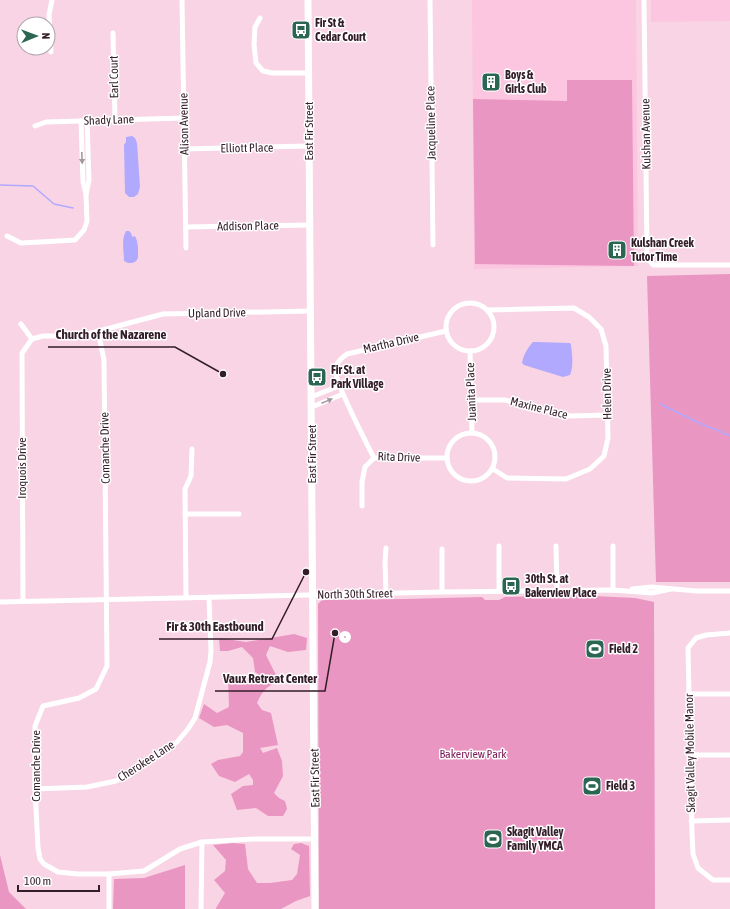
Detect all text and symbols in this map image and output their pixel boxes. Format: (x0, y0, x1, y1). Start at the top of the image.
north arrow (16, 16, 56, 56)
place label: Fir St & Cedar Court (315, 16, 366, 44)
bus stop icon: Fir St & Cedar Court (290, 19, 312, 41)
text: N (40, 32, 52, 39)
street label: Earl Court (107, 55, 121, 99)
place label: Boys & Girls Club (505, 68, 547, 96)
building icon: Boys & Girls Club (480, 71, 502, 93)
street label: Jacqueline Place (423, 86, 439, 160)
street label: Alison Avenue (176, 93, 192, 155)
street label: Kulshan Avenue (638, 98, 654, 170)
street label: East Fir Street (302, 101, 316, 161)
street label: Shady Lane (84, 112, 134, 128)
street label: Elliott Place (220, 141, 274, 155)
one-way arrow (79, 152, 85, 165)
street label: Addison Place (217, 218, 279, 234)
place label: Kulshan Creek Tutor Time (631, 236, 695, 264)
building icon: Kulshan Creek Tutor Time (606, 239, 628, 261)
street label: Upland Drive (188, 305, 246, 321)
callout: Church of the Nazarene (48, 322, 175, 347)
text: Church of the Nazarene (56, 327, 166, 342)
street label: Martha Drive (362, 330, 420, 356)
street label: Juanita Place (463, 362, 479, 422)
place label: Fir St. at Park Village (331, 363, 384, 391)
bus stop icon: Fir St. at Park Village (306, 366, 328, 388)
street label: Helen Drive (600, 368, 614, 420)
street label: Maxine Place (509, 394, 569, 422)
one-way arrow (322, 397, 334, 403)
street label: Comanche Drive (97, 412, 113, 484)
street label: East Fir Street (305, 424, 319, 484)
street label: Iroquois Drive (15, 437, 29, 499)
street label: Rita Drive (377, 449, 421, 465)
place label: 30th St. at Bakerview Place (525, 572, 597, 600)
bus stop icon: 30th St. at Bakerview Place (500, 575, 522, 597)
street label: North 30th Street (317, 586, 393, 602)
callout: Fir & 30th Eastbound (159, 614, 272, 639)
text: Fir & 30th Eastbound (166, 619, 264, 634)
sports icon: Field 2 (584, 638, 606, 660)
place label: Field 2 (609, 642, 638, 656)
callout: Vaux Retreat Center (215, 666, 325, 691)
text: Vaux Retreat Center (222, 671, 318, 686)
street label: Skagit Valley Mobile Manor (682, 693, 698, 813)
street label: Comanche Drive (29, 730, 43, 802)
street label: Cherokee Lane (115, 737, 177, 785)
park label: Bakerview Park (439, 747, 507, 761)
street label: East Fir Street (307, 748, 323, 808)
sports icon: Field 3 (581, 775, 603, 797)
place label: Field 3 (606, 779, 635, 793)
place label: Skagit Valley Family YMCA (507, 825, 564, 853)
sports icon: Skagit Valley Family YMCA (482, 828, 504, 850)
scale bar (18, 867, 99, 893)
text: 100 m (24, 874, 51, 888)

